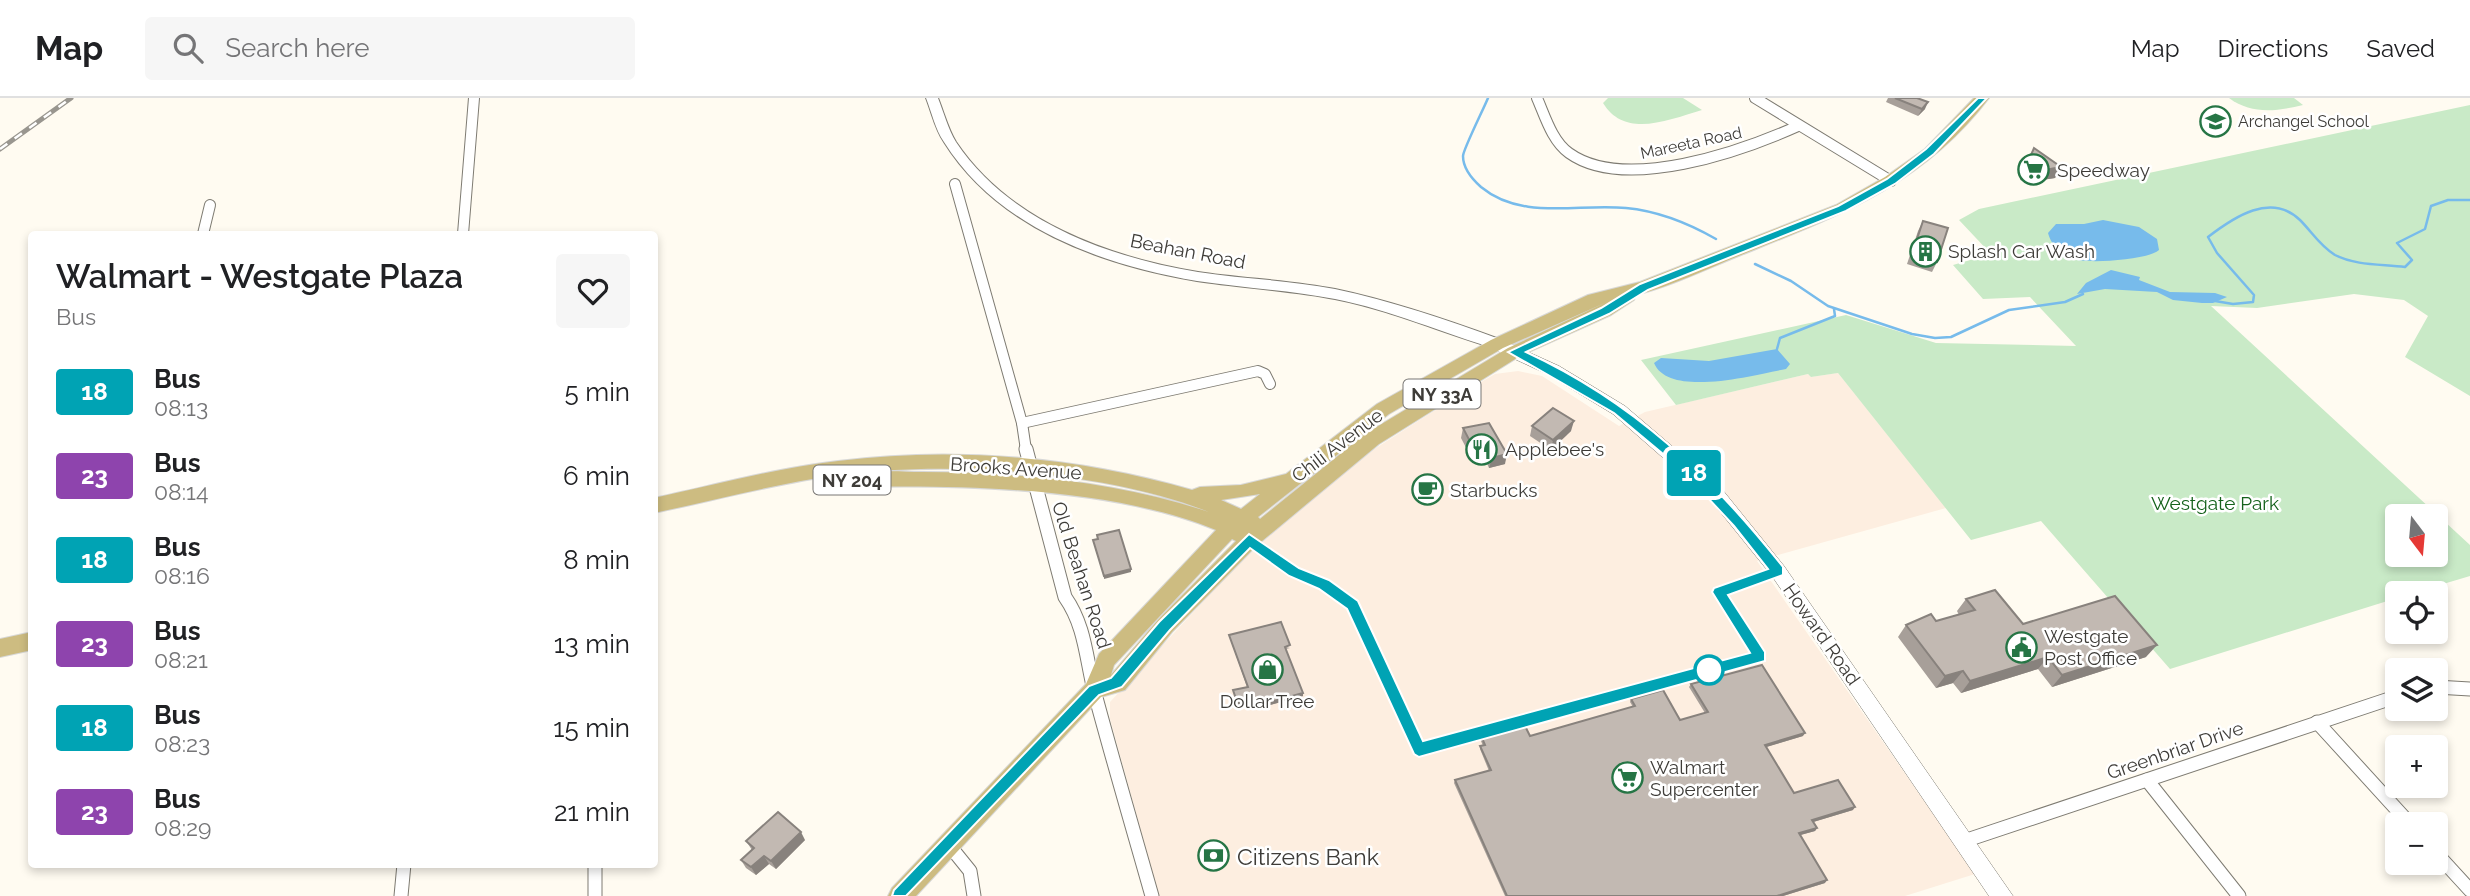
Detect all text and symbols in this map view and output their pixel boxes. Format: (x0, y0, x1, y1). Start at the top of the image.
search box (145, 17, 635, 80)
text: Map (35, 29, 103, 68)
icon: search (169, 29, 207, 67)
text: Search here (225, 33, 370, 63)
text: Map (2131, 34, 2180, 63)
text: Directions (2218, 34, 2328, 63)
text: Saved (2366, 34, 2435, 63)
school or university icon: Archangel School (2198, 104, 2232, 138)
place label: Archangel School (2238, 112, 2369, 131)
street label: Mareeta Road (1639, 123, 1744, 163)
supermarket icon: Speedway (2017, 153, 2051, 187)
place label: Speedway (2057, 159, 2150, 181)
street label: Beahan Road (1128, 229, 1248, 273)
building icon: Splash Car Wash (1908, 234, 1942, 268)
place label: Splash Car Wash (1948, 240, 2095, 262)
button: heart (556, 254, 630, 328)
text: Walmart - Westgate Plaza (56, 257, 463, 296)
text: Bus (56, 303, 96, 330)
text: Bus (154, 364, 201, 394)
text: 18 (81, 377, 108, 406)
text: 5 min (564, 377, 630, 407)
road number: NY 33A (1404, 380, 1480, 408)
text: 08:13 (154, 394, 208, 421)
street label: Chili Avenue (1287, 404, 1387, 486)
restaurant icon: Applebee's (1465, 432, 1499, 466)
place label: Applebee's (1505, 438, 1604, 460)
text: Bus (154, 448, 201, 478)
line badge: 18 (1662, 450, 1726, 496)
street label: Brooks Avenue (949, 452, 1083, 484)
text: 18 (1681, 458, 1707, 487)
text: 23 (81, 461, 108, 490)
text: 6 min (563, 461, 630, 491)
road number: NY 204 (814, 466, 890, 494)
cafe icon: Starbucks (1410, 473, 1444, 507)
text: 08:14 (154, 478, 208, 505)
place label: Starbucks (1450, 479, 1537, 501)
park label: Westgate Park (2151, 492, 2279, 514)
street label: Old Beahan Road (1048, 499, 1116, 651)
north arrow (2385, 504, 2448, 567)
map controls (2385, 504, 2448, 875)
text: Bus (154, 532, 201, 562)
text: 18 (81, 545, 108, 574)
text: 8 min (563, 545, 630, 575)
text: 08:16 (154, 562, 210, 589)
street label: Howard Road (1779, 579, 1865, 689)
button: locate (2385, 581, 2448, 644)
text: Bus (154, 616, 201, 646)
place label: Westgate Post Office (2044, 625, 2137, 669)
text: 23 (81, 629, 108, 658)
text: 13 min (554, 629, 630, 659)
public building icon: Westgate Post Office (2004, 630, 2038, 664)
text: 08:21 (154, 646, 208, 673)
shop icon: Dollar Tree (1250, 653, 1284, 687)
unlabelled marker (1694, 655, 1724, 685)
button: layers (2385, 658, 2448, 721)
place label: Dollar Tree (1220, 690, 1314, 712)
text: Bus (154, 700, 201, 730)
text: 18 (81, 713, 108, 742)
text: 15 min (553, 713, 630, 743)
street label: Greenbriar Drive (2104, 716, 2246, 784)
text: 08:23 (154, 730, 210, 757)
button: + (2385, 735, 2448, 798)
place label: Walmart Supercenter (1650, 756, 1759, 800)
supermarket icon: Walmart Supercenter (1610, 761, 1644, 795)
text: Bus (154, 784, 201, 814)
text: 23 (81, 797, 108, 826)
text: 21 min (554, 797, 630, 827)
button: − (2385, 812, 2448, 875)
text: 08:29 (154, 814, 212, 841)
bank icon: Citizens Bank (1197, 839, 1231, 873)
place label: Citizens Bank (1237, 843, 1379, 870)

